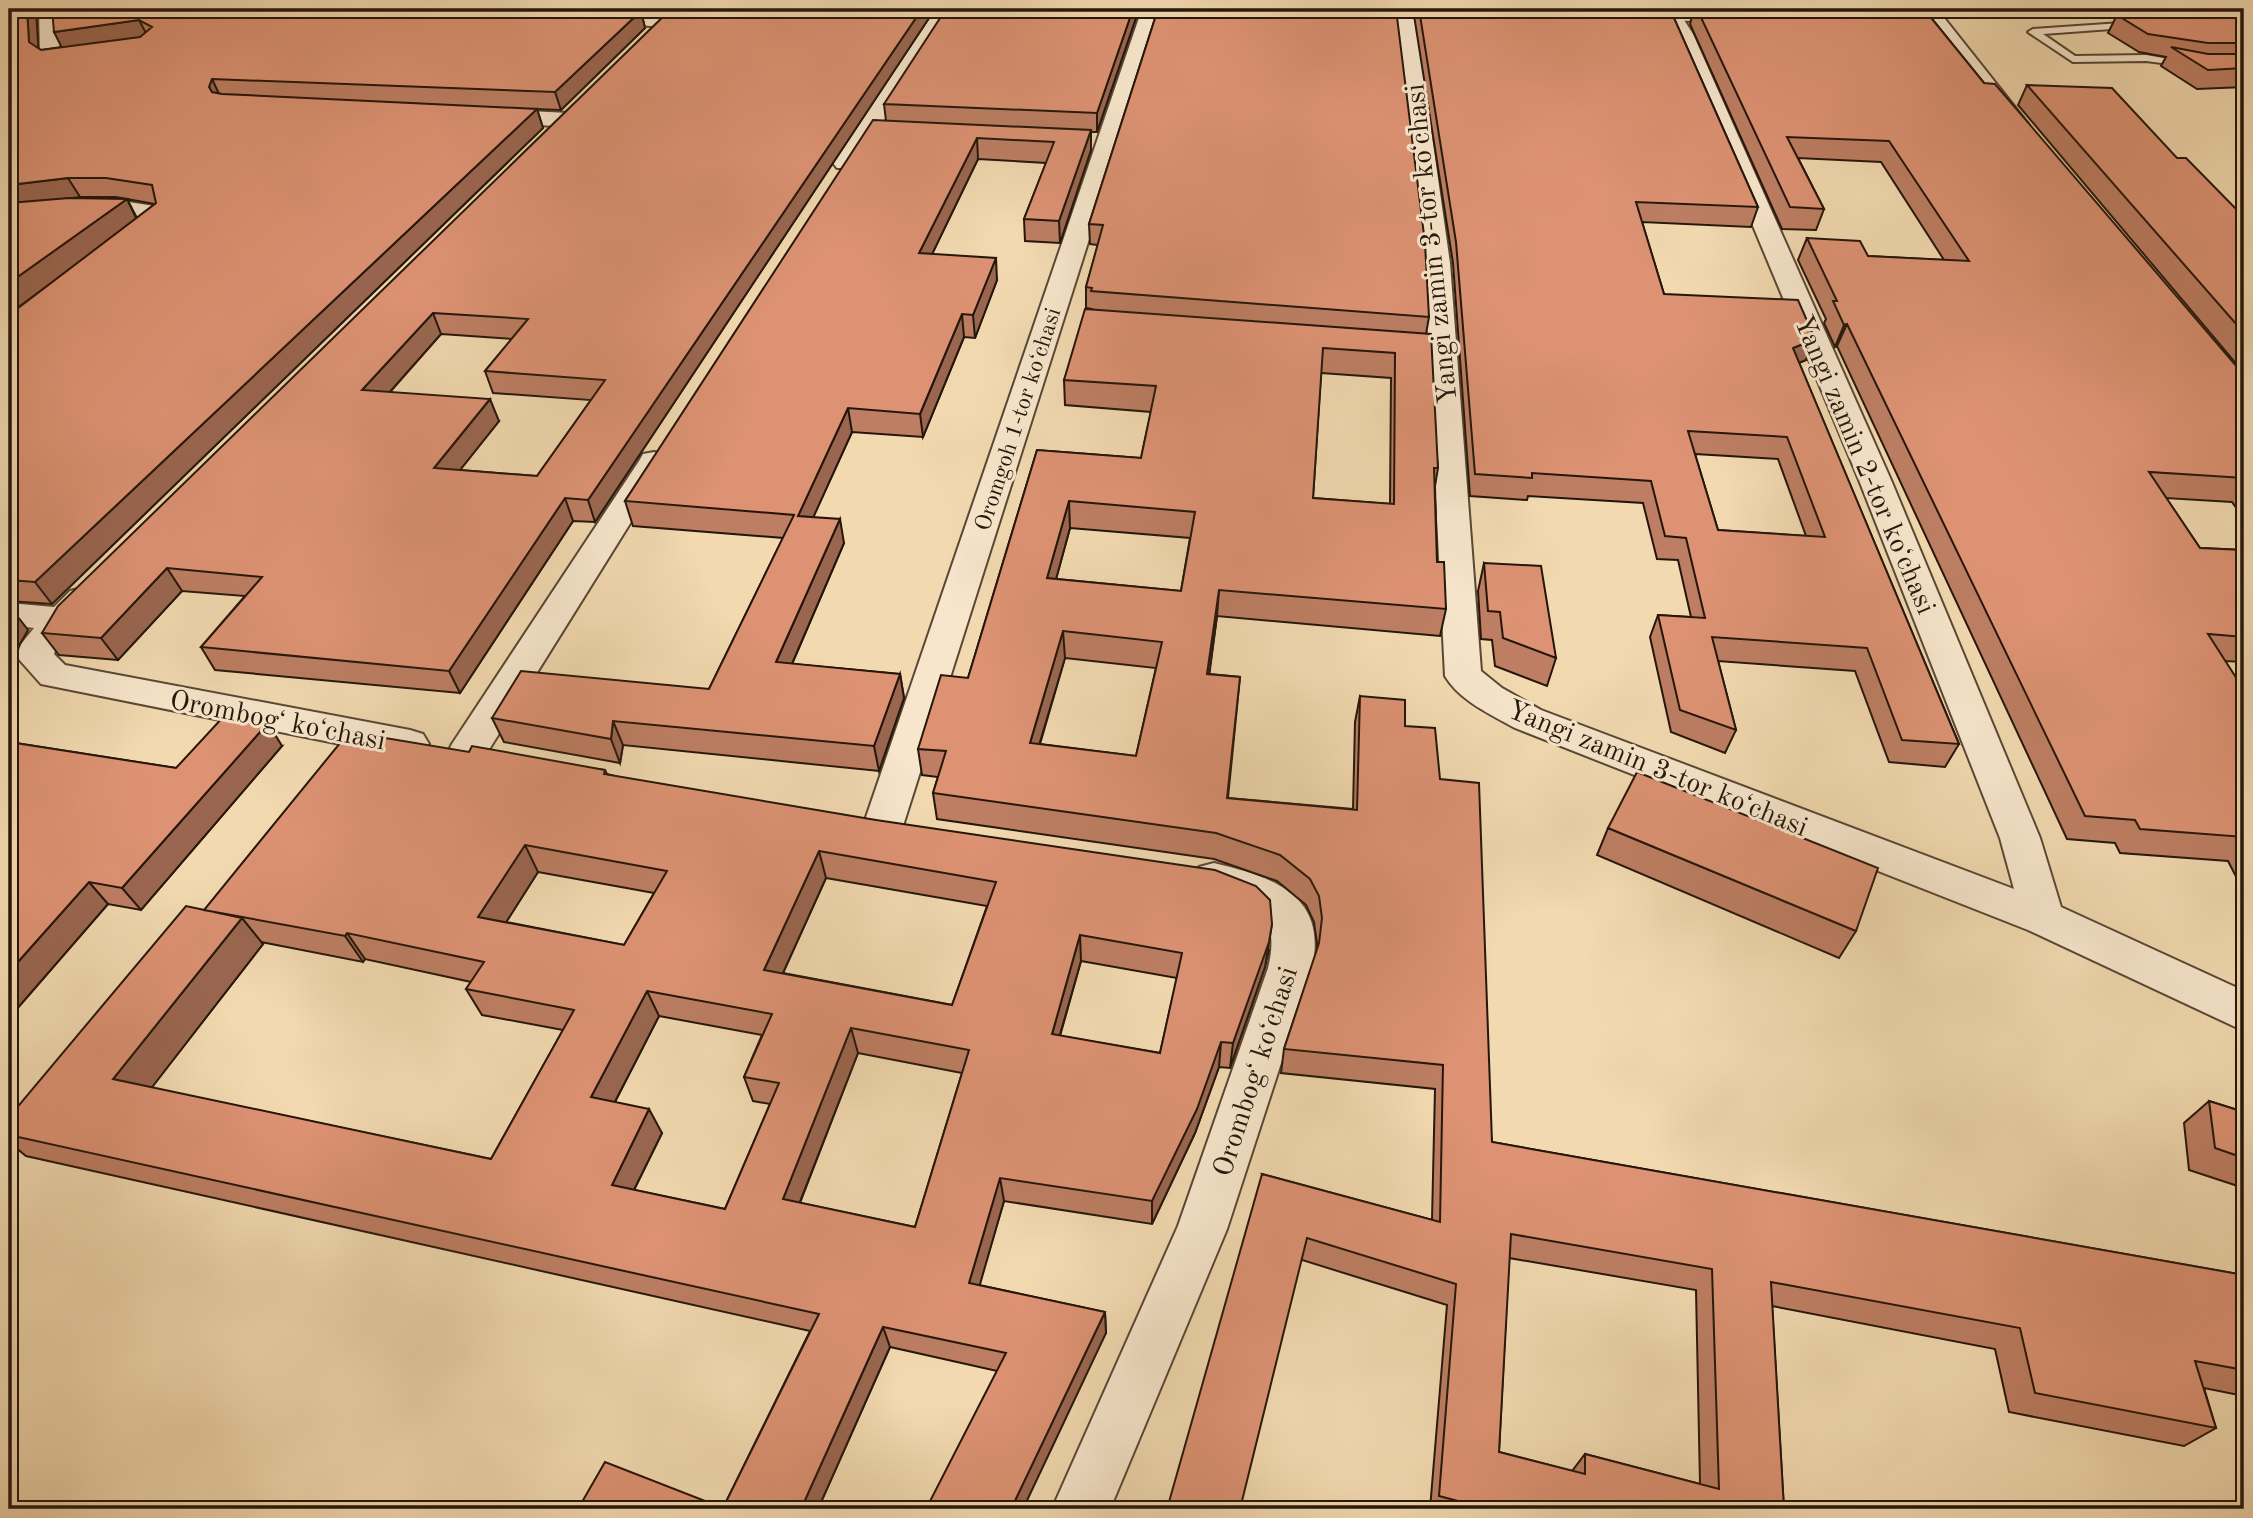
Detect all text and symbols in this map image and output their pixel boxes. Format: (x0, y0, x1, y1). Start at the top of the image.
street label: Yangi zamin 3-tor koʻchasi (1402, 82, 1464, 405)
street label: Oromgoh 1-tor koʻchasi (971, 305, 1065, 534)
street label: Yangi zamin 2-tor koʻchasi (1788, 312, 1939, 619)
street label: Orombogʻ koʻchasi (167, 687, 388, 757)
street label: Yangi zamin 3-tor koʻchasi (1503, 697, 1811, 843)
street label: Orombogʻ koʻchasi (1210, 963, 1304, 1180)

